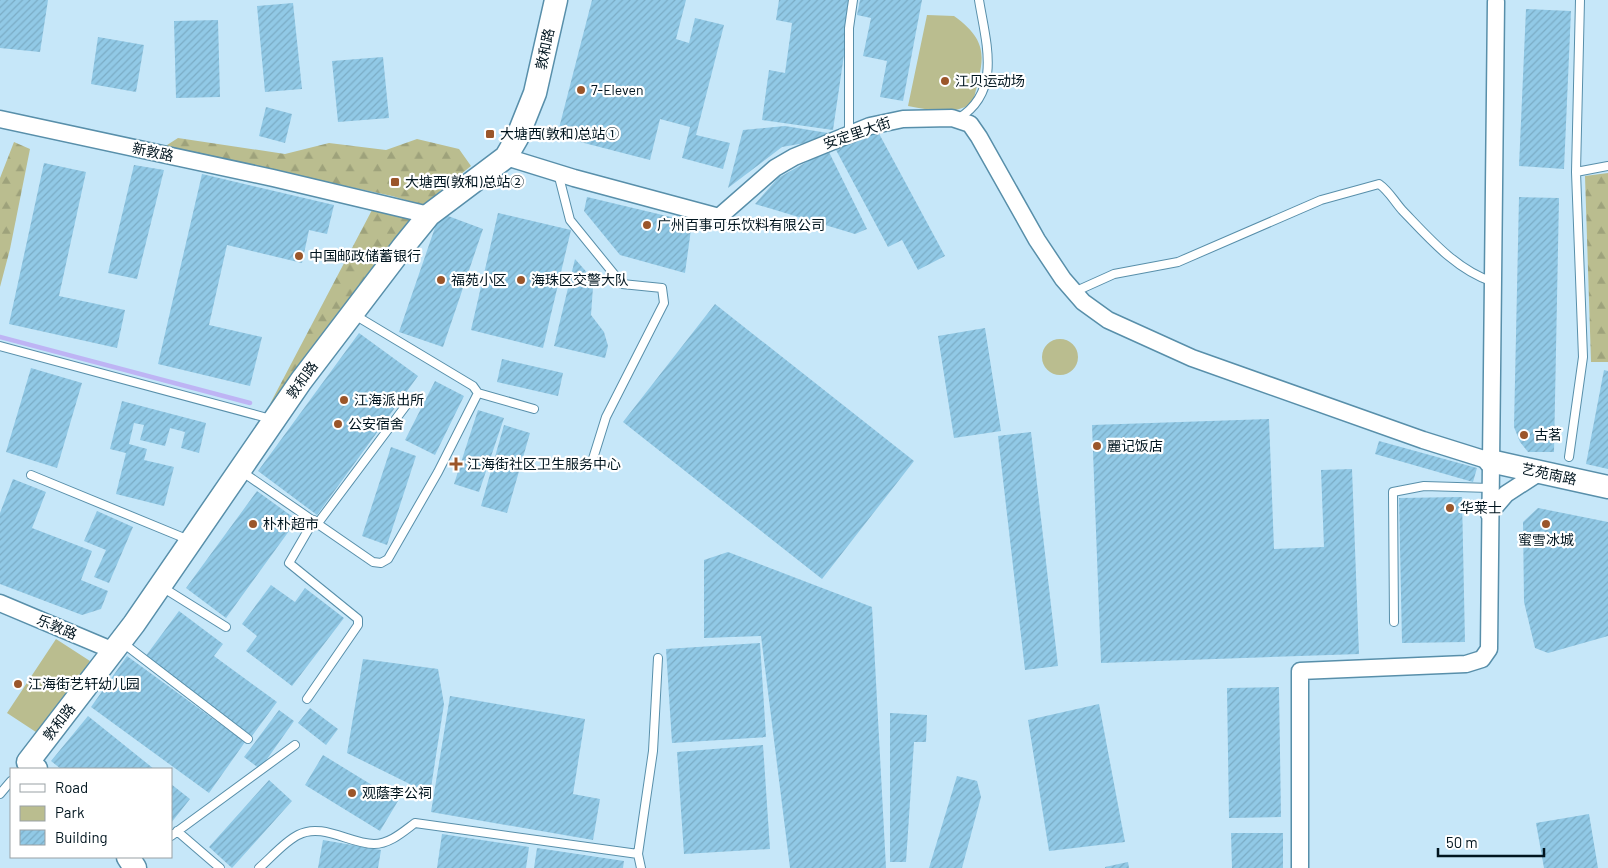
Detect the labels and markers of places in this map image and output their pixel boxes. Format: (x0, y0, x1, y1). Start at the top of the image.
place label: 江贝运动场 (955, 72, 1025, 89)
marker: 江贝运动场 (939, 75, 951, 87)
place label: 7-Eleven (591, 81, 644, 98)
marker: 7-Eleven (575, 84, 587, 96)
place label: 大塘西(敦和)总站① (500, 125, 619, 142)
marker: 大塘西(敦和)总站① (484, 128, 496, 140)
place label: 大塘西(敦和)总站② (405, 173, 524, 190)
marker: 大塘西(敦和)总站② (389, 176, 401, 188)
place label: 广州百事可乐饮料有限公司 (657, 216, 825, 233)
marker: 广州百事可乐饮料有限公司 (641, 219, 653, 231)
place label: 中国邮政储蓄银行 (309, 247, 421, 264)
marker: 中国邮政储蓄银行 (293, 250, 305, 262)
place label: 福苑小区 (451, 271, 507, 288)
place label: 海珠区交警大队 (531, 271, 629, 288)
marker: 福苑小区 (435, 274, 447, 286)
marker: 海珠区交警大队 (515, 274, 527, 286)
place label: 江海派出所 (354, 391, 424, 408)
marker: 江海派出所 (338, 394, 350, 406)
place label: 公安宿舍 (348, 415, 404, 432)
marker: 公安宿舍 (332, 418, 344, 430)
place label: 古茗 (1534, 426, 1562, 443)
marker: 古茗 (1518, 429, 1530, 441)
place label: 麗记饭店 (1107, 437, 1163, 454)
marker: 麗记饭店 (1091, 440, 1103, 452)
place label: 江海街社区卫生服务中心 (467, 455, 621, 472)
marker: 江海街社区卫生服务中心 (449, 457, 463, 471)
place label: 华莱士 (1460, 499, 1502, 516)
marker: 华莱士 (1444, 502, 1456, 514)
place label: 朴朴超市 (263, 515, 319, 532)
marker: 朴朴超市 (247, 518, 259, 530)
marker: 蜜雪冰城 (1540, 518, 1552, 530)
place label: 蜜雪冰城 (1518, 531, 1574, 548)
place label: 江海街艺轩幼儿园 (28, 675, 140, 692)
marker: 江海街艺轩幼儿园 (12, 678, 24, 690)
place label: 观蔭李公祠 (362, 784, 432, 801)
marker: 观蔭李公祠 (346, 787, 358, 799)

